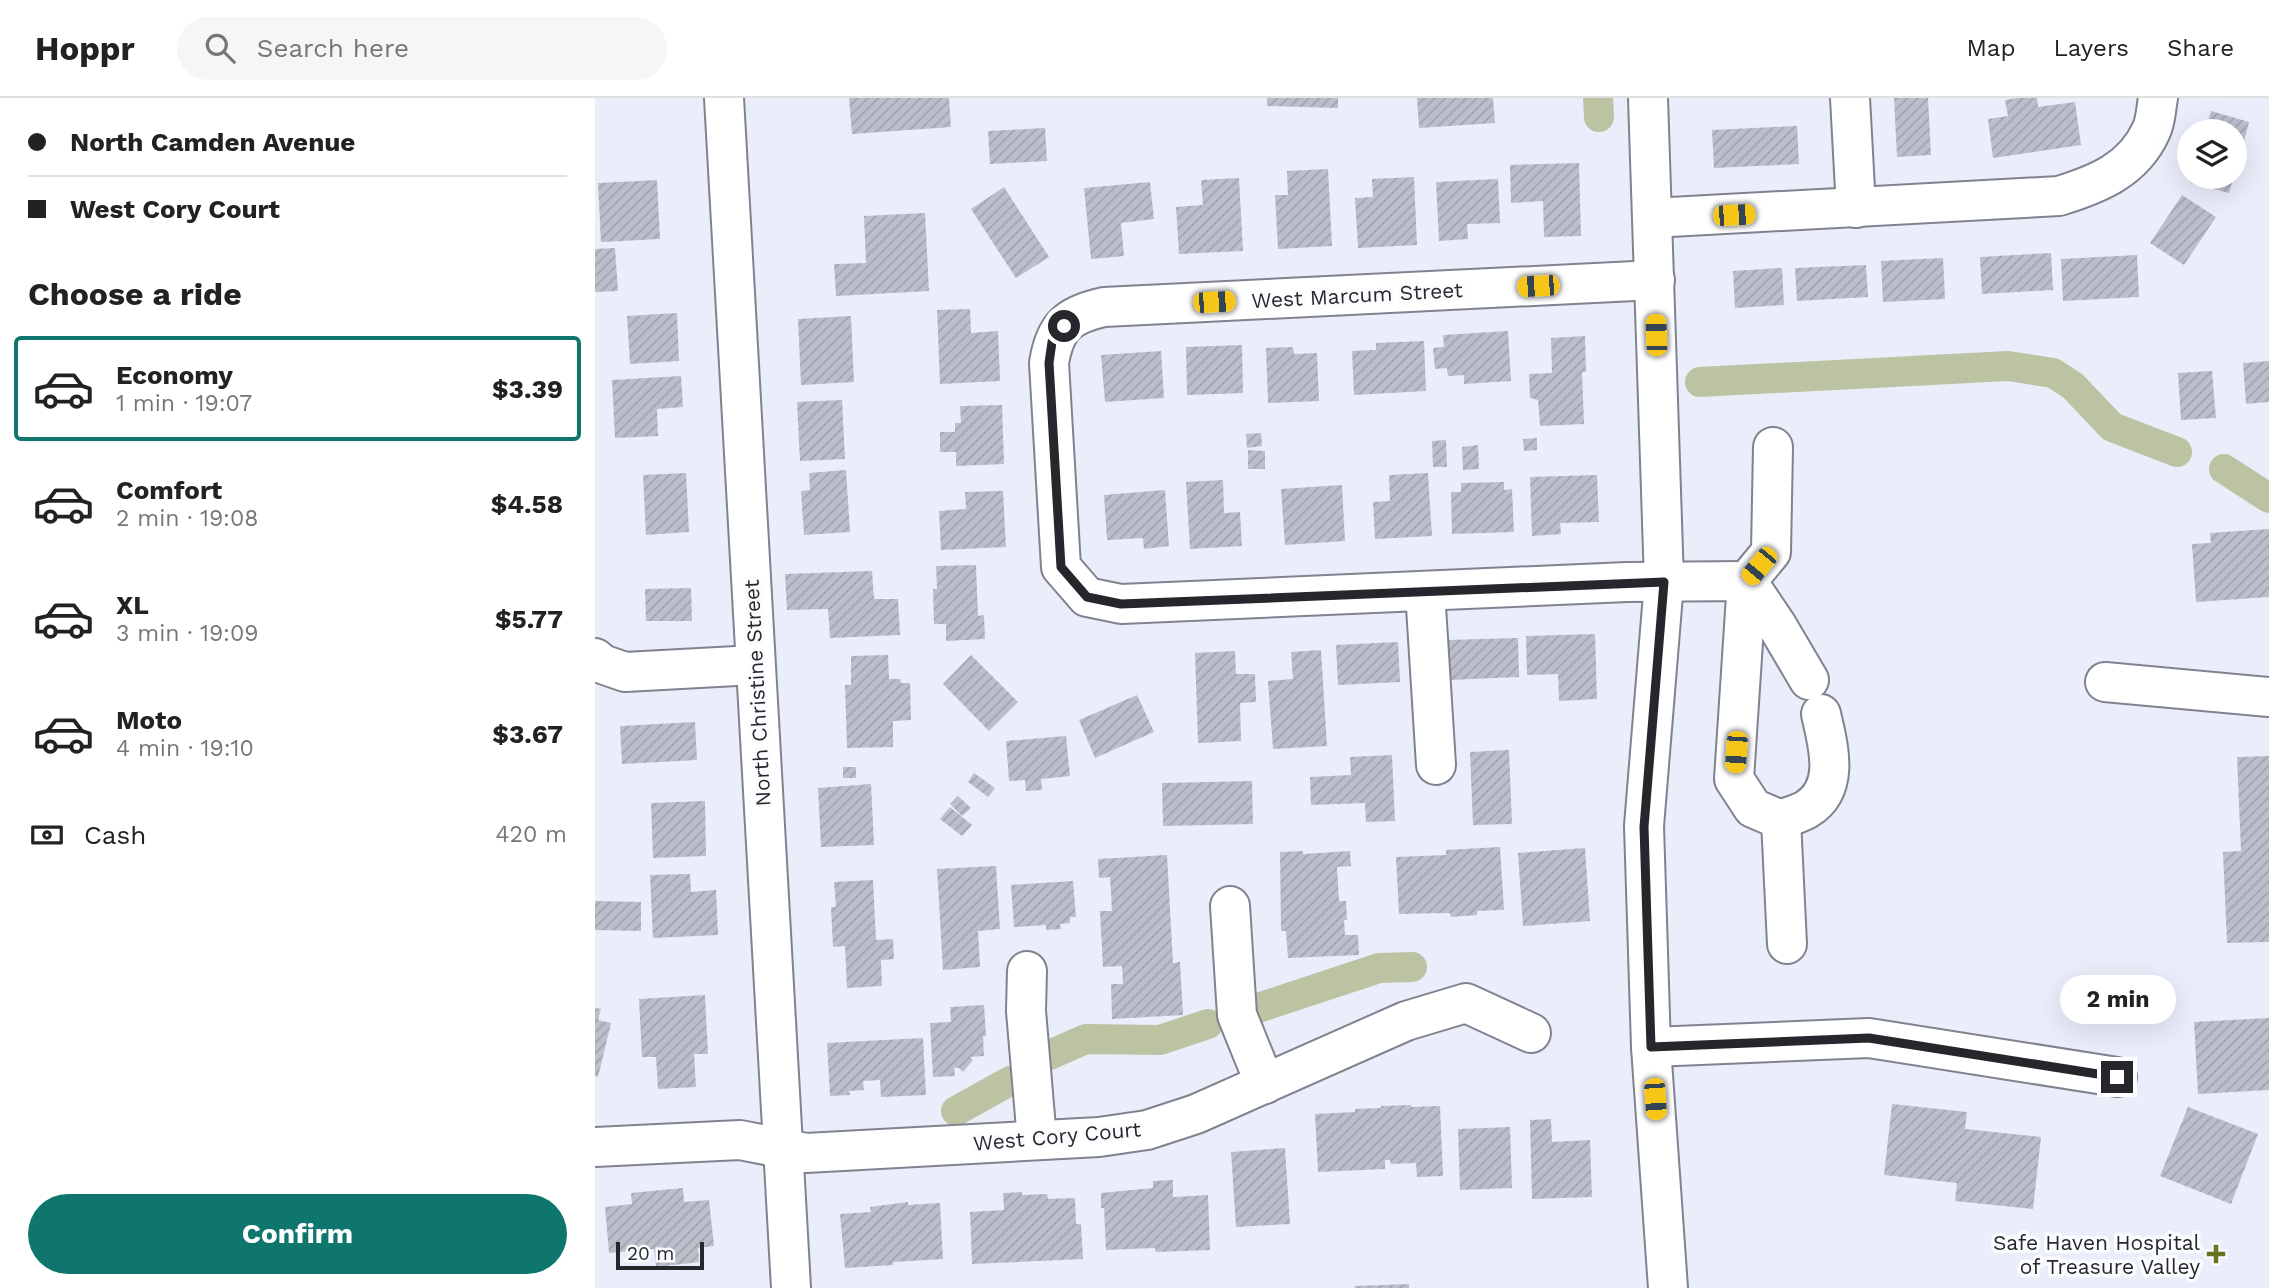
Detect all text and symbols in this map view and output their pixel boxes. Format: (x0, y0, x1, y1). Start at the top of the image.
search box (177, 17, 667, 80)
text: Hoppr (35, 29, 135, 68)
icon: search (201, 29, 239, 67)
text: Search here (257, 33, 409, 63)
text: Map (1967, 34, 2015, 62)
text: Layers (2053, 34, 2129, 62)
text: Share (2167, 34, 2234, 62)
map controls (2177, 119, 2247, 189)
button: layers (2177, 119, 2247, 189)
text: North Camden Avenue (70, 127, 355, 157)
text: West Cory Court (70, 194, 280, 224)
car (1713, 203, 1756, 227)
car (1517, 274, 1560, 298)
text: Choose a ride (28, 275, 242, 313)
street label: West Marcum Street (1251, 277, 1464, 313)
car (1193, 290, 1236, 314)
route start (1048, 310, 1080, 342)
car (1645, 314, 1668, 356)
icon: car (32, 357, 95, 420)
text: Economy (116, 360, 233, 390)
text: $3.39 (492, 374, 563, 404)
text: 1 min · 19:07 (116, 390, 252, 417)
icon: car (32, 472, 95, 535)
text: Comfort (116, 475, 222, 505)
text: $4.58 (491, 489, 563, 519)
text: 2 min · 19:08 (116, 505, 258, 532)
car (1738, 543, 1781, 589)
street label: North Christine Street (739, 579, 775, 807)
icon: car (32, 587, 95, 650)
text: XL (116, 590, 149, 620)
text: $5.77 (495, 604, 563, 634)
text: 3 min · 19:09 (116, 620, 258, 647)
icon: car (32, 702, 95, 765)
text: Moto (116, 705, 182, 735)
text: $3.67 (492, 719, 563, 749)
car (1725, 730, 1748, 774)
text: 4 min · 19:10 (116, 735, 254, 762)
icon: cash (28, 816, 66, 854)
text: Cash (84, 820, 146, 850)
text: 420 m (495, 821, 567, 848)
callout: 2 min (2059, 976, 2175, 1024)
text: 2 min (2087, 986, 2149, 1013)
route end (2101, 1061, 2133, 1093)
car (1644, 1077, 1667, 1121)
street label: West Cory Court (972, 1116, 1142, 1156)
button: Confirm (28, 1194, 567, 1274)
place label: Safe Haven Hospital of Treasure Valley (1993, 1230, 2201, 1279)
scale bar (616, 1239, 703, 1271)
text: 20 m (627, 1242, 674, 1265)
marker: Safe Haven Hospital of Treasure Valley (2206, 1244, 2226, 1264)

